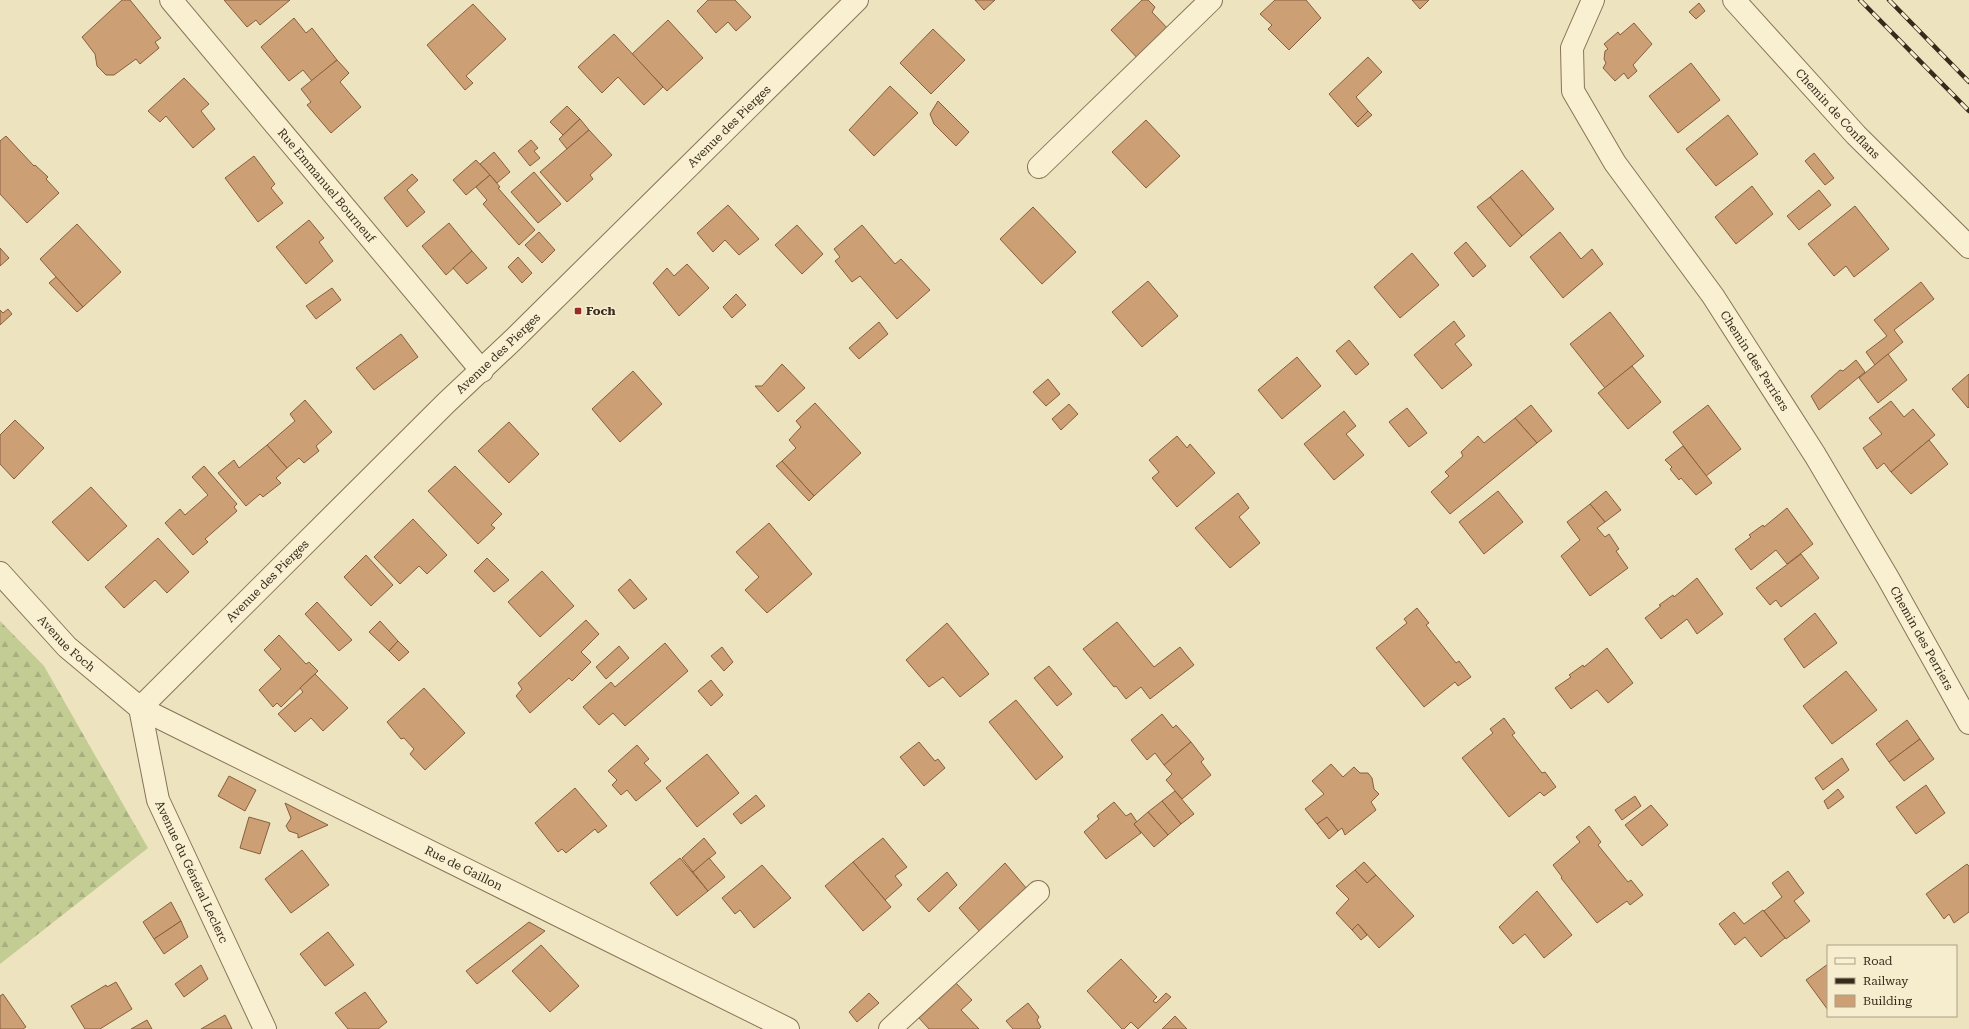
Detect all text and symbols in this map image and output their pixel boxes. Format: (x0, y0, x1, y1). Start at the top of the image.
street label: Chemin de Conflans (1793, 66, 1883, 162)
street label: Avenue des Pierges (685, 82, 774, 170)
street label: Rue Emmanuel Bourneuf (275, 126, 378, 245)
place label: Foch (586, 304, 615, 318)
marker: Foch (573, 306, 583, 316)
street label: Chemin des Perriers (1717, 308, 1792, 414)
street label: Avenue des Pierges (453, 310, 543, 397)
street label: Avenue des Pierges (223, 537, 312, 625)
street label: Chemin des Perriers (1887, 584, 1956, 693)
street label: Avenue Foch (35, 613, 98, 675)
street label: Avenue du Général Leclerc (152, 798, 231, 946)
street label: Rue de Gaillon (422, 843, 505, 894)
legend (1827, 945, 1957, 1017)
text: Road (1863, 954, 1893, 968)
text: Railway (1863, 974, 1909, 988)
text: Building (1863, 994, 1912, 1008)

